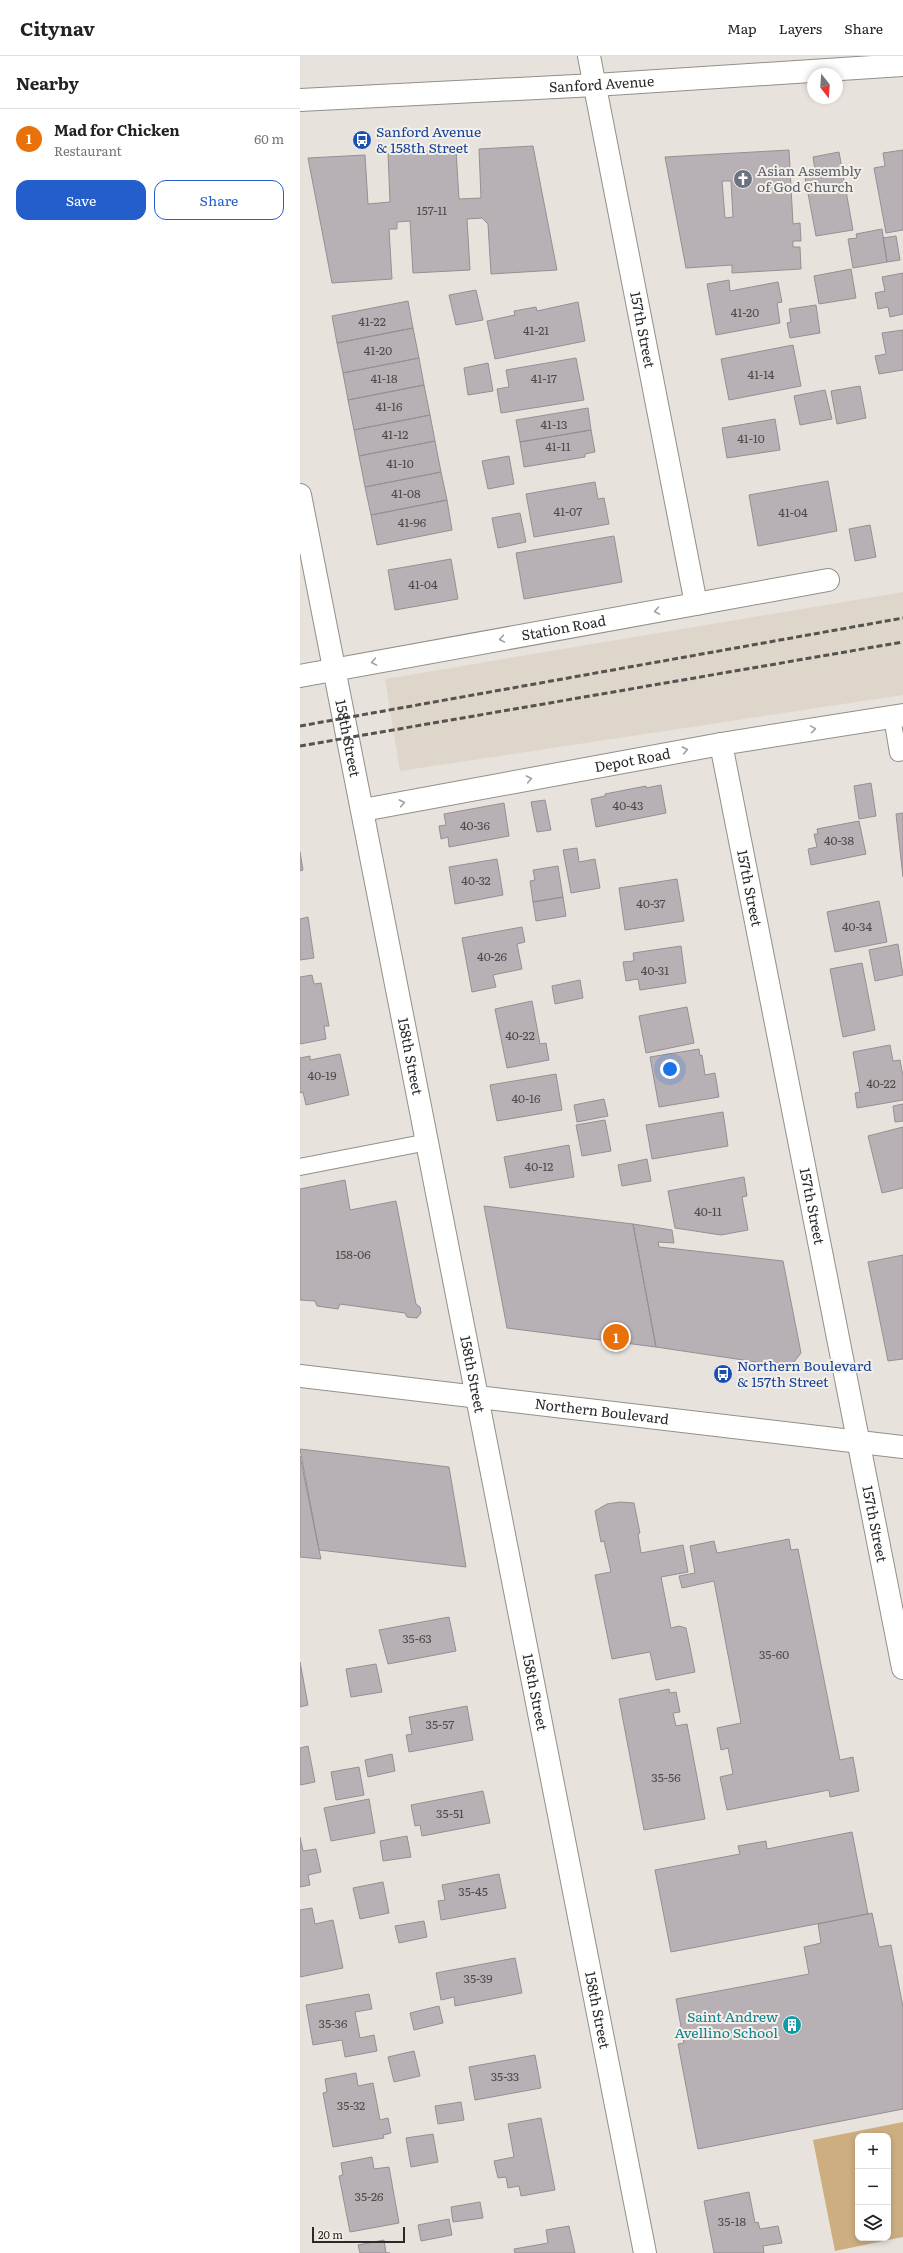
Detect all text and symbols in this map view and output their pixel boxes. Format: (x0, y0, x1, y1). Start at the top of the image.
text: Citynav (20, 14, 95, 42)
text: Map (727, 18, 757, 38)
text: Layers (779, 18, 822, 38)
text: Share (844, 18, 883, 38)
north arrow (807, 68, 843, 104)
text: Nearby (16, 70, 79, 95)
street label: Sanford Avenue (548, 70, 655, 96)
text: Mad for Chicken (54, 118, 180, 141)
place label: Sanford Avenue & 158th Street (376, 121, 481, 157)
text: 1 (26, 129, 32, 148)
text: 60 m (254, 129, 284, 148)
bus stop icon: Sanford Avenue & 158th Street (351, 129, 373, 151)
text: Restaurant (54, 141, 122, 160)
place label: Asian Assembly of God Church (757, 160, 863, 196)
church icon: Asian Assembly of God Church (732, 168, 754, 190)
button: Save (16, 180, 146, 220)
button: Share (154, 180, 284, 220)
house number: 157-11 (417, 201, 447, 219)
street label: 157th Street (626, 290, 661, 370)
house number: 41-20 (731, 303, 759, 321)
house number: 41-22 (358, 312, 386, 330)
house number: 41-21 (523, 321, 549, 339)
house number: 41-20 (364, 341, 392, 359)
house number: 41-14 (748, 365, 775, 383)
house number: 41-18 (370, 369, 398, 387)
house number: 41-17 (531, 369, 557, 387)
house number: 41-16 (375, 397, 403, 415)
house number: 41-13 (540, 415, 568, 433)
house number: 41-12 (382, 425, 408, 443)
house number: 41-10 (737, 429, 765, 447)
house number: 41-11 (545, 437, 571, 455)
house number: 41-10 (386, 454, 414, 472)
house number: 41-08 (391, 484, 421, 502)
house number: 41-07 (554, 502, 582, 520)
house number: 41-04 (778, 503, 808, 521)
house number: 41-96 (398, 513, 427, 531)
house number: 41-04 (408, 575, 438, 593)
one-way arrow (654, 607, 660, 615)
street label: Station Road (520, 610, 608, 645)
one-way arrow (499, 635, 505, 643)
one-way arrow (371, 658, 377, 666)
street label: 158th Street (331, 698, 366, 779)
one-way arrow (810, 725, 816, 734)
street label: Depot Road (593, 742, 672, 776)
one-way arrow (682, 747, 688, 755)
one-way arrow (526, 776, 533, 784)
house number: 40-43 (613, 796, 643, 814)
one-way arrow (399, 800, 405, 808)
house number: 40-36 (460, 816, 491, 834)
house number: 40-38 (824, 831, 854, 849)
street label: 157th Street (733, 848, 768, 928)
house number: 40-32 (461, 871, 491, 889)
house number: 40-37 (636, 894, 666, 912)
house number: 40-34 (842, 917, 872, 935)
house number: 40-26 (477, 947, 507, 965)
house number: 40-31 (641, 961, 669, 979)
street label: 158th Street (394, 1016, 429, 1097)
house number: 40-22 (505, 1026, 535, 1044)
your location (660, 1059, 680, 1079)
house number: 40-19 (308, 1066, 336, 1084)
house number: 40-22 (866, 1074, 896, 1092)
house number: 40-16 (511, 1089, 541, 1107)
house number: 40-12 (525, 1157, 553, 1175)
street label: 157th Street (796, 1166, 830, 1246)
house number: 40-11 (694, 1202, 722, 1220)
house number: 158-06 (335, 1245, 371, 1263)
pin: 1 (603, 1322, 629, 1352)
street label: 158th Street (456, 1334, 491, 1415)
place label: Northern Boulevard & 157th Street (737, 1355, 872, 1391)
bus stop icon: Northern Boulevard & 157th Street (712, 1363, 734, 1385)
street label: Northern Boulevard (534, 1393, 671, 1428)
street label: 157th Street (858, 1484, 893, 1564)
house number: 35-63 (402, 1629, 432, 1647)
house number: 35-60 (759, 1645, 789, 1663)
street label: 158th Street (519, 1652, 553, 1733)
house number: 35-57 (426, 1715, 454, 1733)
house number: 35-56 (651, 1768, 681, 1786)
house number: 35-51 (436, 1804, 464, 1822)
house number: 35-45 (458, 1882, 488, 1900)
house number: 35-39 (464, 1969, 492, 1987)
street label: 158th Street (581, 1970, 616, 2051)
place label: Saint Andrew Avellino School (674, 2006, 778, 2042)
house number: 35-36 (318, 2014, 348, 2032)
building icon: Saint Andrew Avellino School (781, 2014, 803, 2036)
house number: 35-33 (491, 2067, 519, 2085)
house number: 35-32 (337, 2096, 365, 2114)
map controls (855, 2133, 891, 2241)
button: + (855, 2133, 891, 2169)
button: − (855, 2169, 891, 2205)
house number: 35-26 (355, 2187, 384, 2205)
button: layers (855, 2205, 891, 2241)
house number: 35-18 (718, 2212, 747, 2230)
scale bar (312, 2225, 405, 2244)
text: 20 m (318, 2226, 343, 2242)

